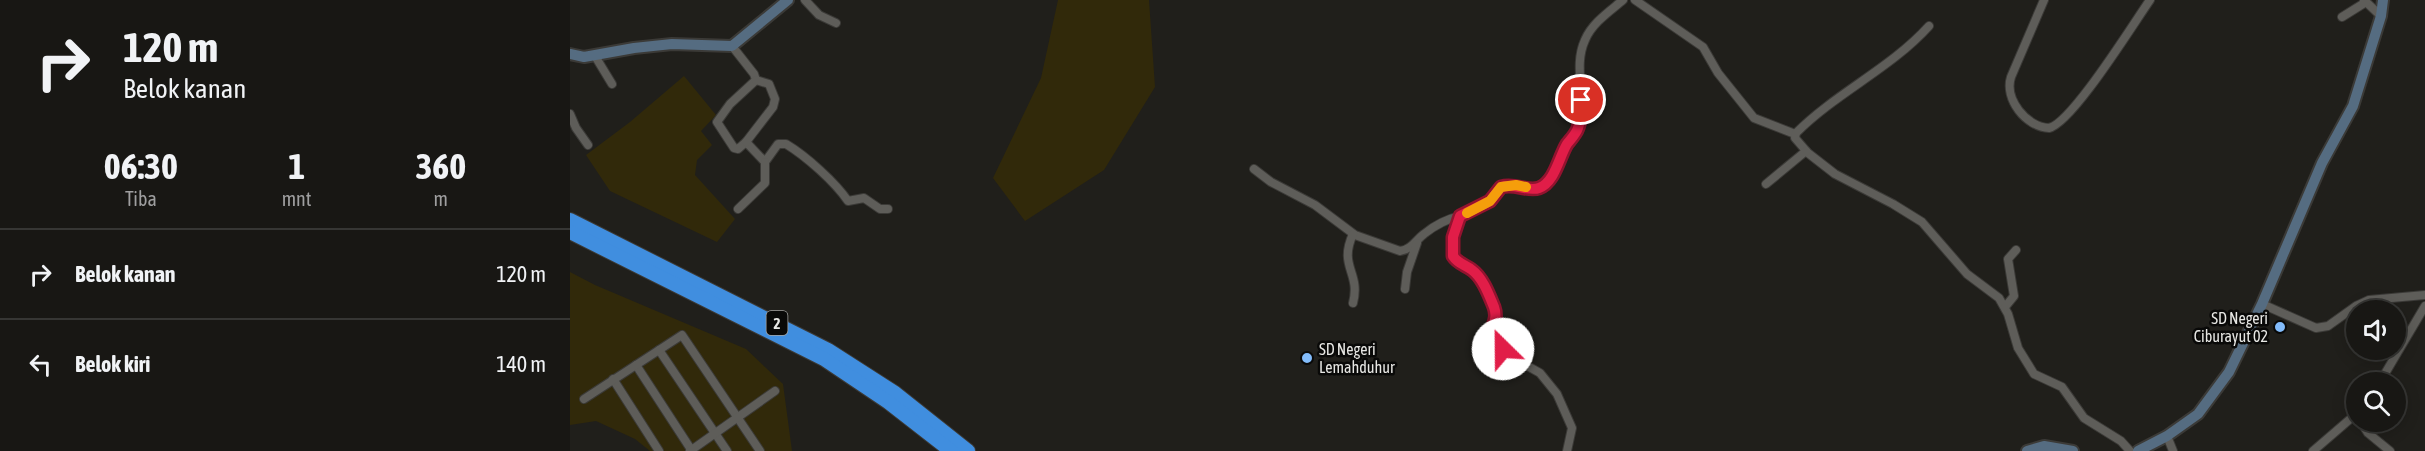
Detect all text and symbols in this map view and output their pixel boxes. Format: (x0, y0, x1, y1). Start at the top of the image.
text: 120 m (123, 23, 218, 71)
icon: right (24, 24, 102, 102)
text: Belok kanan (123, 73, 246, 104)
pin (1555, 74, 1606, 125)
icon: arrive (1564, 83, 1597, 116)
text: 06:30 (104, 145, 178, 187)
text: 1 (288, 145, 305, 187)
text: 360 (415, 145, 466, 187)
text: Tiba (125, 187, 157, 210)
text: mnt (282, 187, 312, 210)
text: m (434, 187, 448, 210)
icon: right (24, 258, 57, 291)
text: Belok kanan (75, 261, 176, 287)
text: 120 m (496, 261, 546, 287)
map controls (2346, 300, 2406, 432)
button: sound (2346, 300, 2406, 360)
place label: SD Negeri Ciburayut 02 (2194, 309, 2268, 346)
road number: 2 (766, 311, 788, 335)
position arrow (1471, 317, 1535, 381)
marker: SD Negeri Ciburayut 02 (2273, 320, 2287, 334)
place label: SD Negeri Lemahduhur (1319, 340, 1395, 376)
icon: left (24, 348, 57, 381)
text: Belok kiri (75, 351, 150, 377)
text: 140 m (496, 351, 546, 377)
marker: SD Negeri Lemahduhur (1300, 351, 1314, 365)
button: search (2346, 372, 2406, 432)

